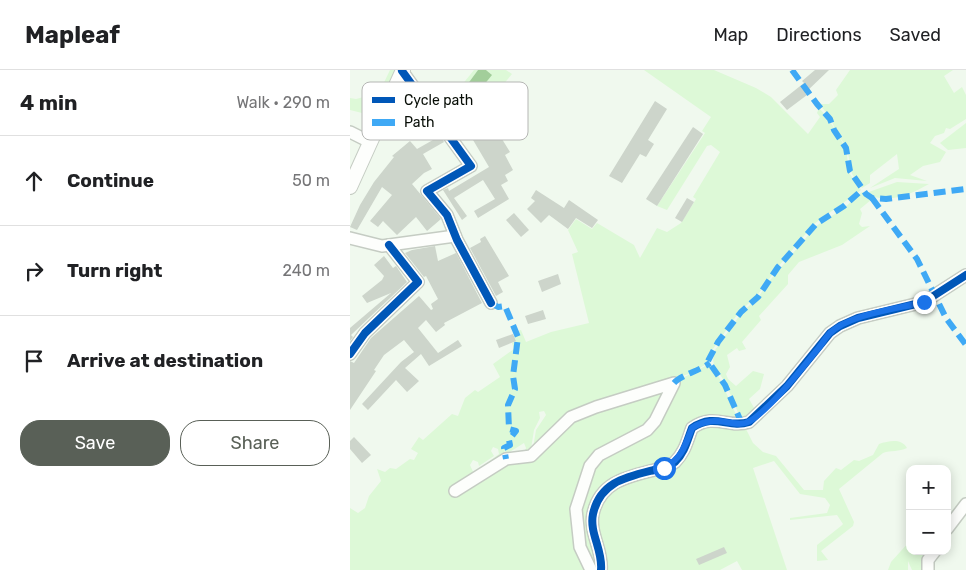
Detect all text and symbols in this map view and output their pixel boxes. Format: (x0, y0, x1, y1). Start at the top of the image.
text: Mapleaf (25, 21, 120, 49)
text: Map (713, 24, 748, 46)
text: Directions (776, 24, 862, 46)
text: Saved (890, 24, 941, 46)
legend (362, 82, 528, 140)
text: 4 min (20, 90, 78, 115)
text: Cycle path (404, 92, 473, 109)
text: Walk · 290 m (236, 93, 330, 112)
text: Path (404, 114, 435, 131)
icon: ahead (20, 167, 48, 195)
text: Continue (67, 169, 154, 192)
text: 50 m (292, 171, 330, 190)
icon: right (20, 257, 48, 285)
text: Turn right (67, 259, 162, 282)
text: 240 m (283, 261, 330, 280)
route end (913, 291, 936, 314)
icon: arrive (20, 347, 48, 375)
text: Arrive at destination (67, 349, 263, 372)
button: Save (20, 420, 170, 466)
button: Share (180, 420, 330, 466)
route start (653, 457, 676, 480)
map controls (906, 465, 951, 555)
button: + (906, 465, 951, 510)
button: − (906, 510, 951, 555)

